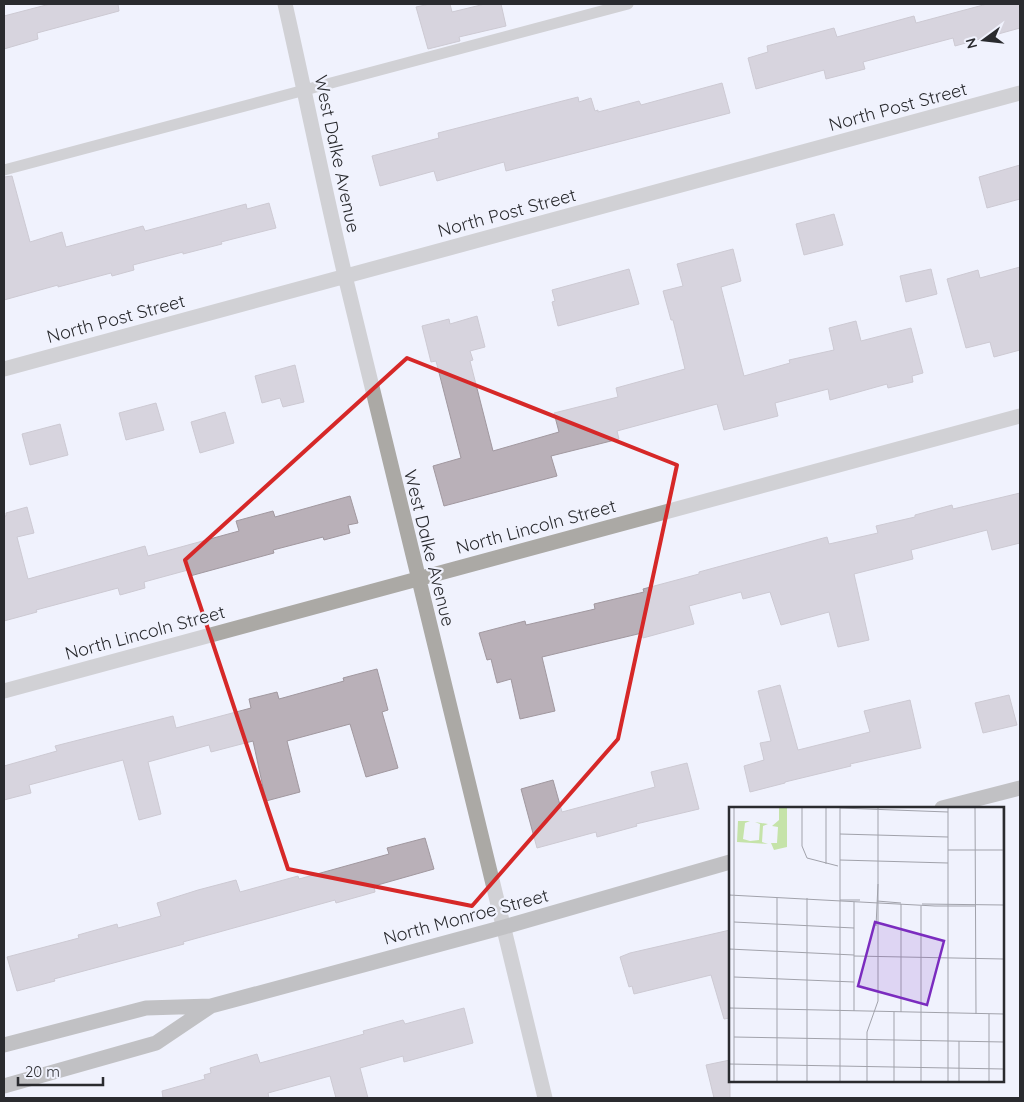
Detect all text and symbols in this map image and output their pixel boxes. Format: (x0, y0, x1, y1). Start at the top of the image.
north arrow (959, 15, 1009, 65)
text: N (961, 36, 981, 51)
street label: West Dalke Avenue (310, 73, 365, 235)
street label: North Post Street (826, 77, 970, 136)
street label: North Post Street (435, 183, 579, 242)
street label: North Post Street (44, 289, 188, 348)
street label: West Dalke Avenue (399, 467, 460, 629)
street label: North Lincoln Street (453, 494, 618, 559)
street label: North Lincoln Street (62, 600, 227, 665)
inset map (729, 807, 1004, 1082)
street label: North Monroe Street (381, 883, 551, 950)
scale bar (18, 1054, 102, 1086)
text: 20 m (25, 1062, 60, 1081)

